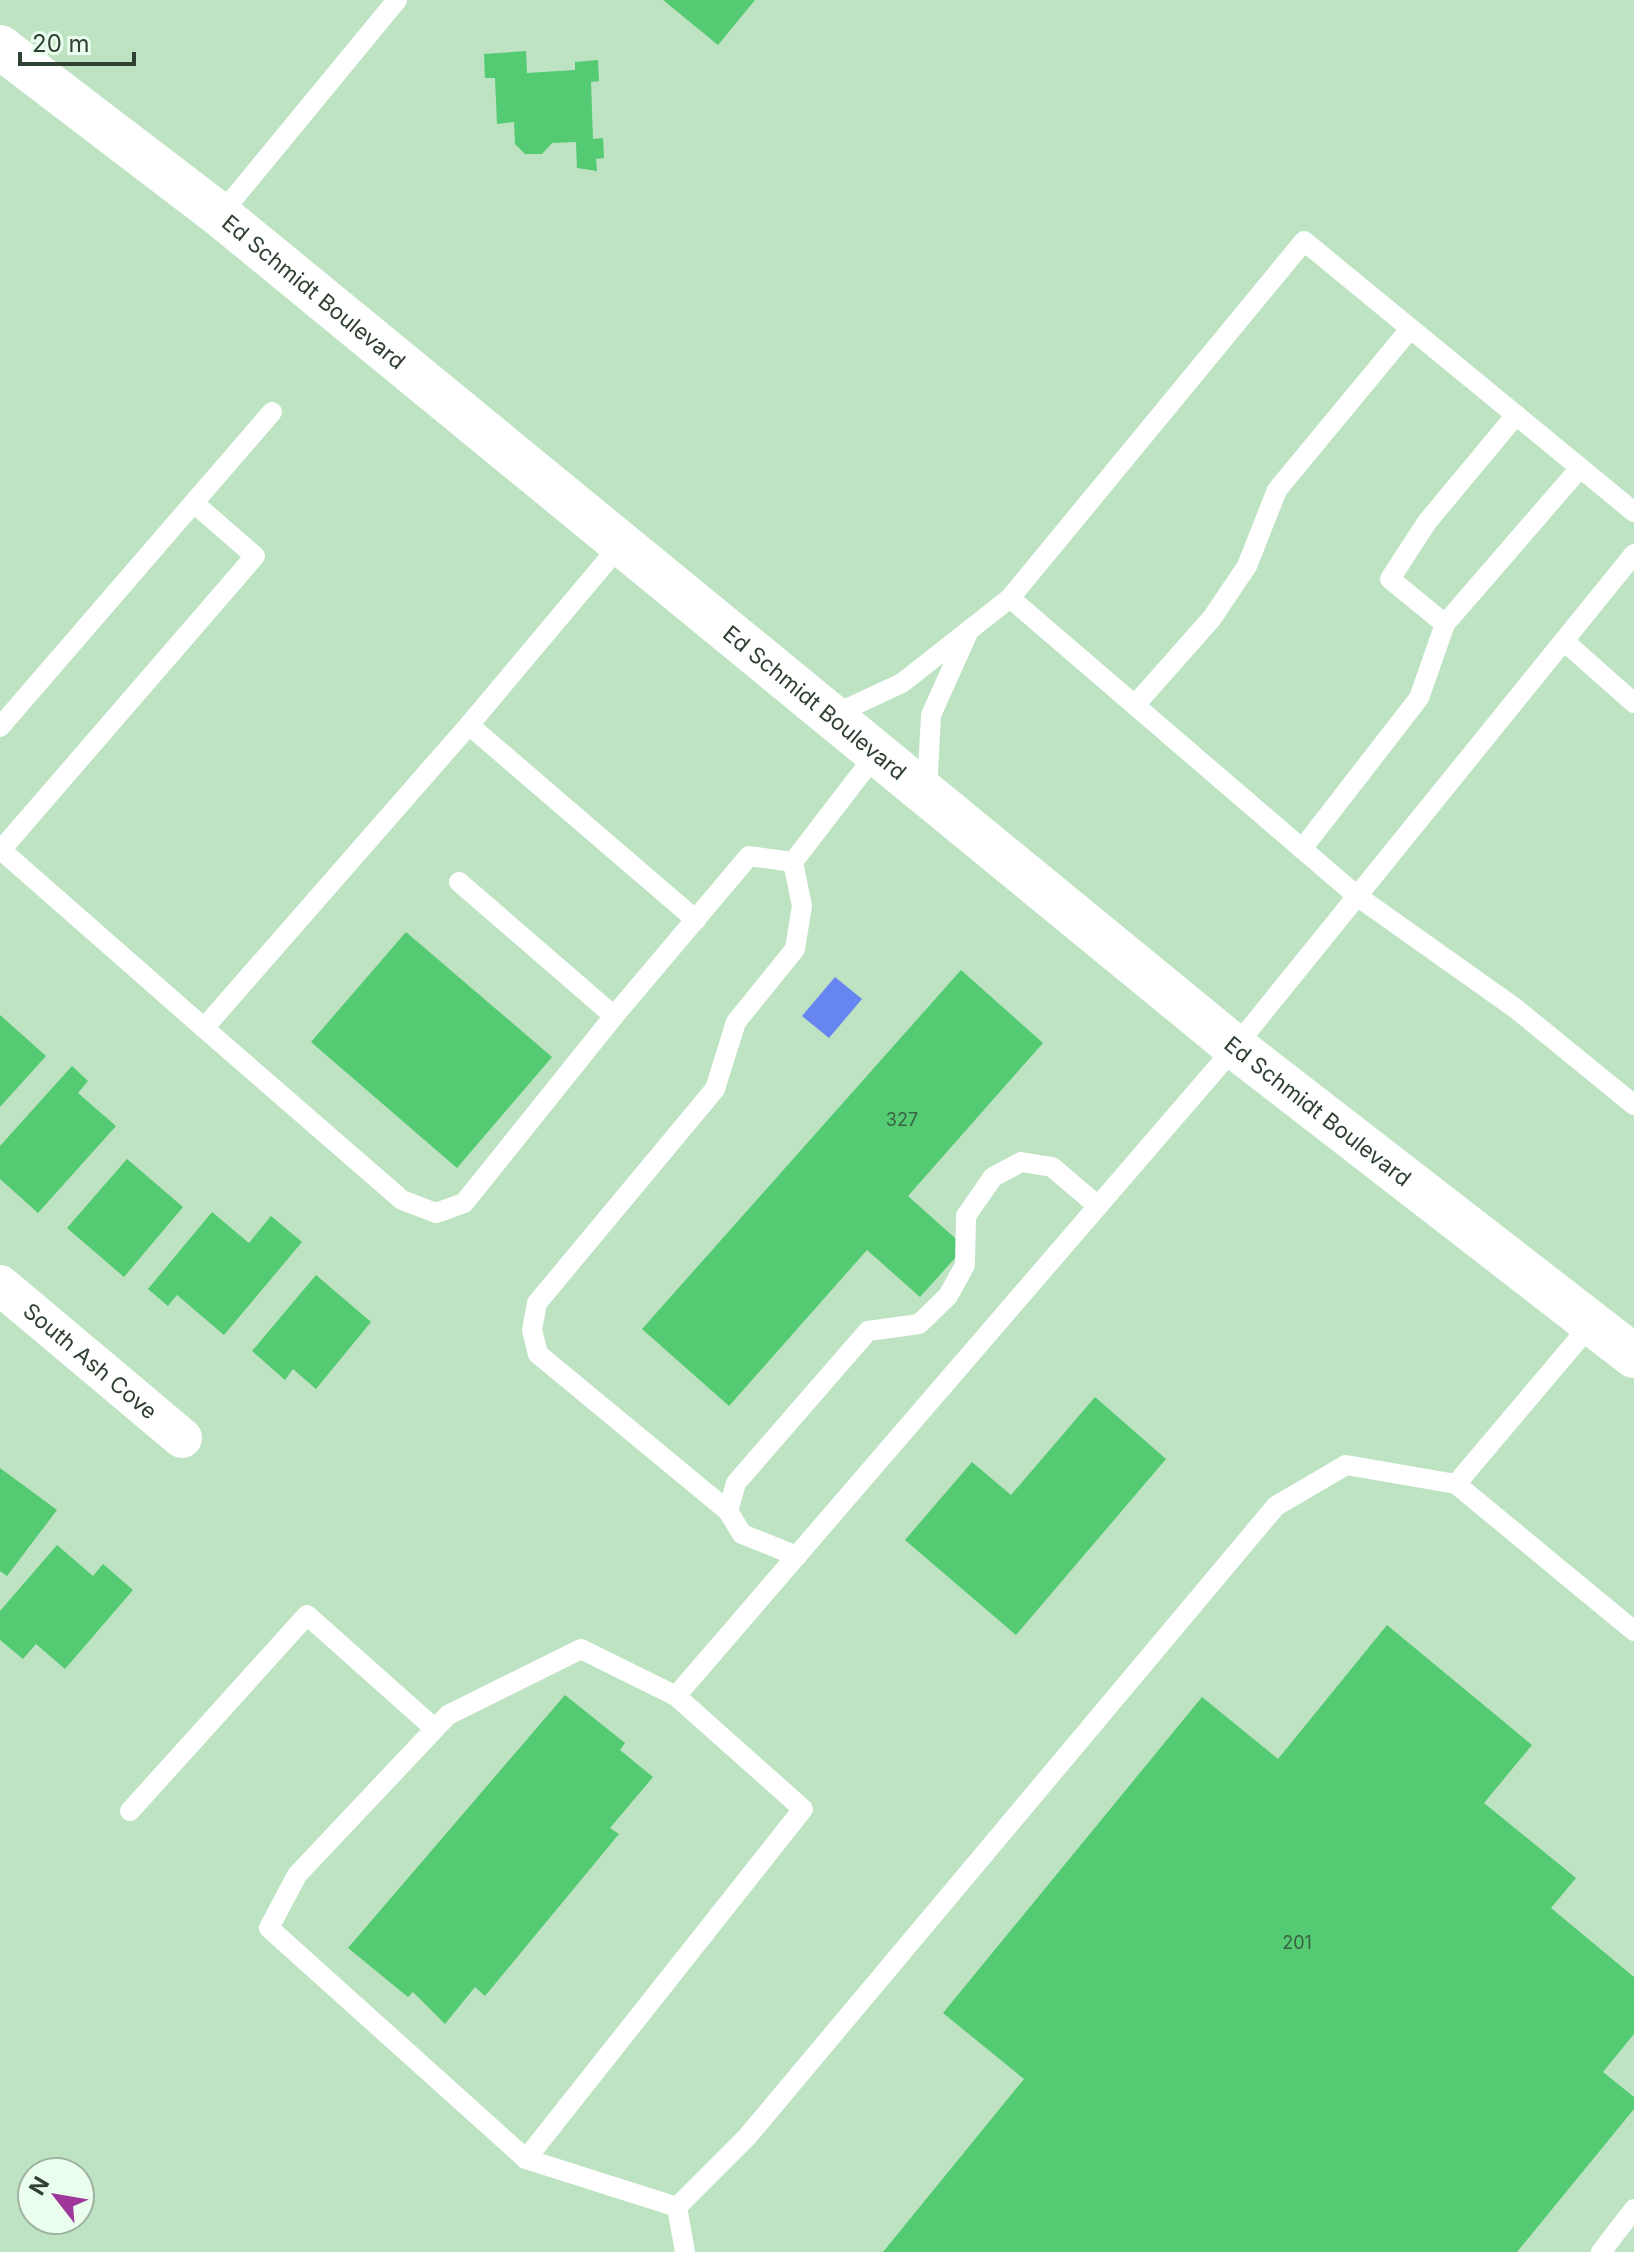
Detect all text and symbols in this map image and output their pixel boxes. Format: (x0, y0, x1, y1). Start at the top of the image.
scale bar (20, 16, 134, 66)
text: 20 m (32, 29, 90, 58)
street label: Ed Schmidt Boulevard (217, 209, 410, 374)
street label: Ed Schmidt Boulevard (718, 620, 912, 785)
street label: Ed Schmidt Boulevard (1219, 1031, 1416, 1191)
house number: 327 (886, 1109, 918, 1130)
street label: South Ash Cove (18, 1297, 162, 1424)
house number: 201 (1282, 1932, 1312, 1953)
north arrow (16, 2156, 96, 2236)
text: N (23, 2172, 54, 2200)

